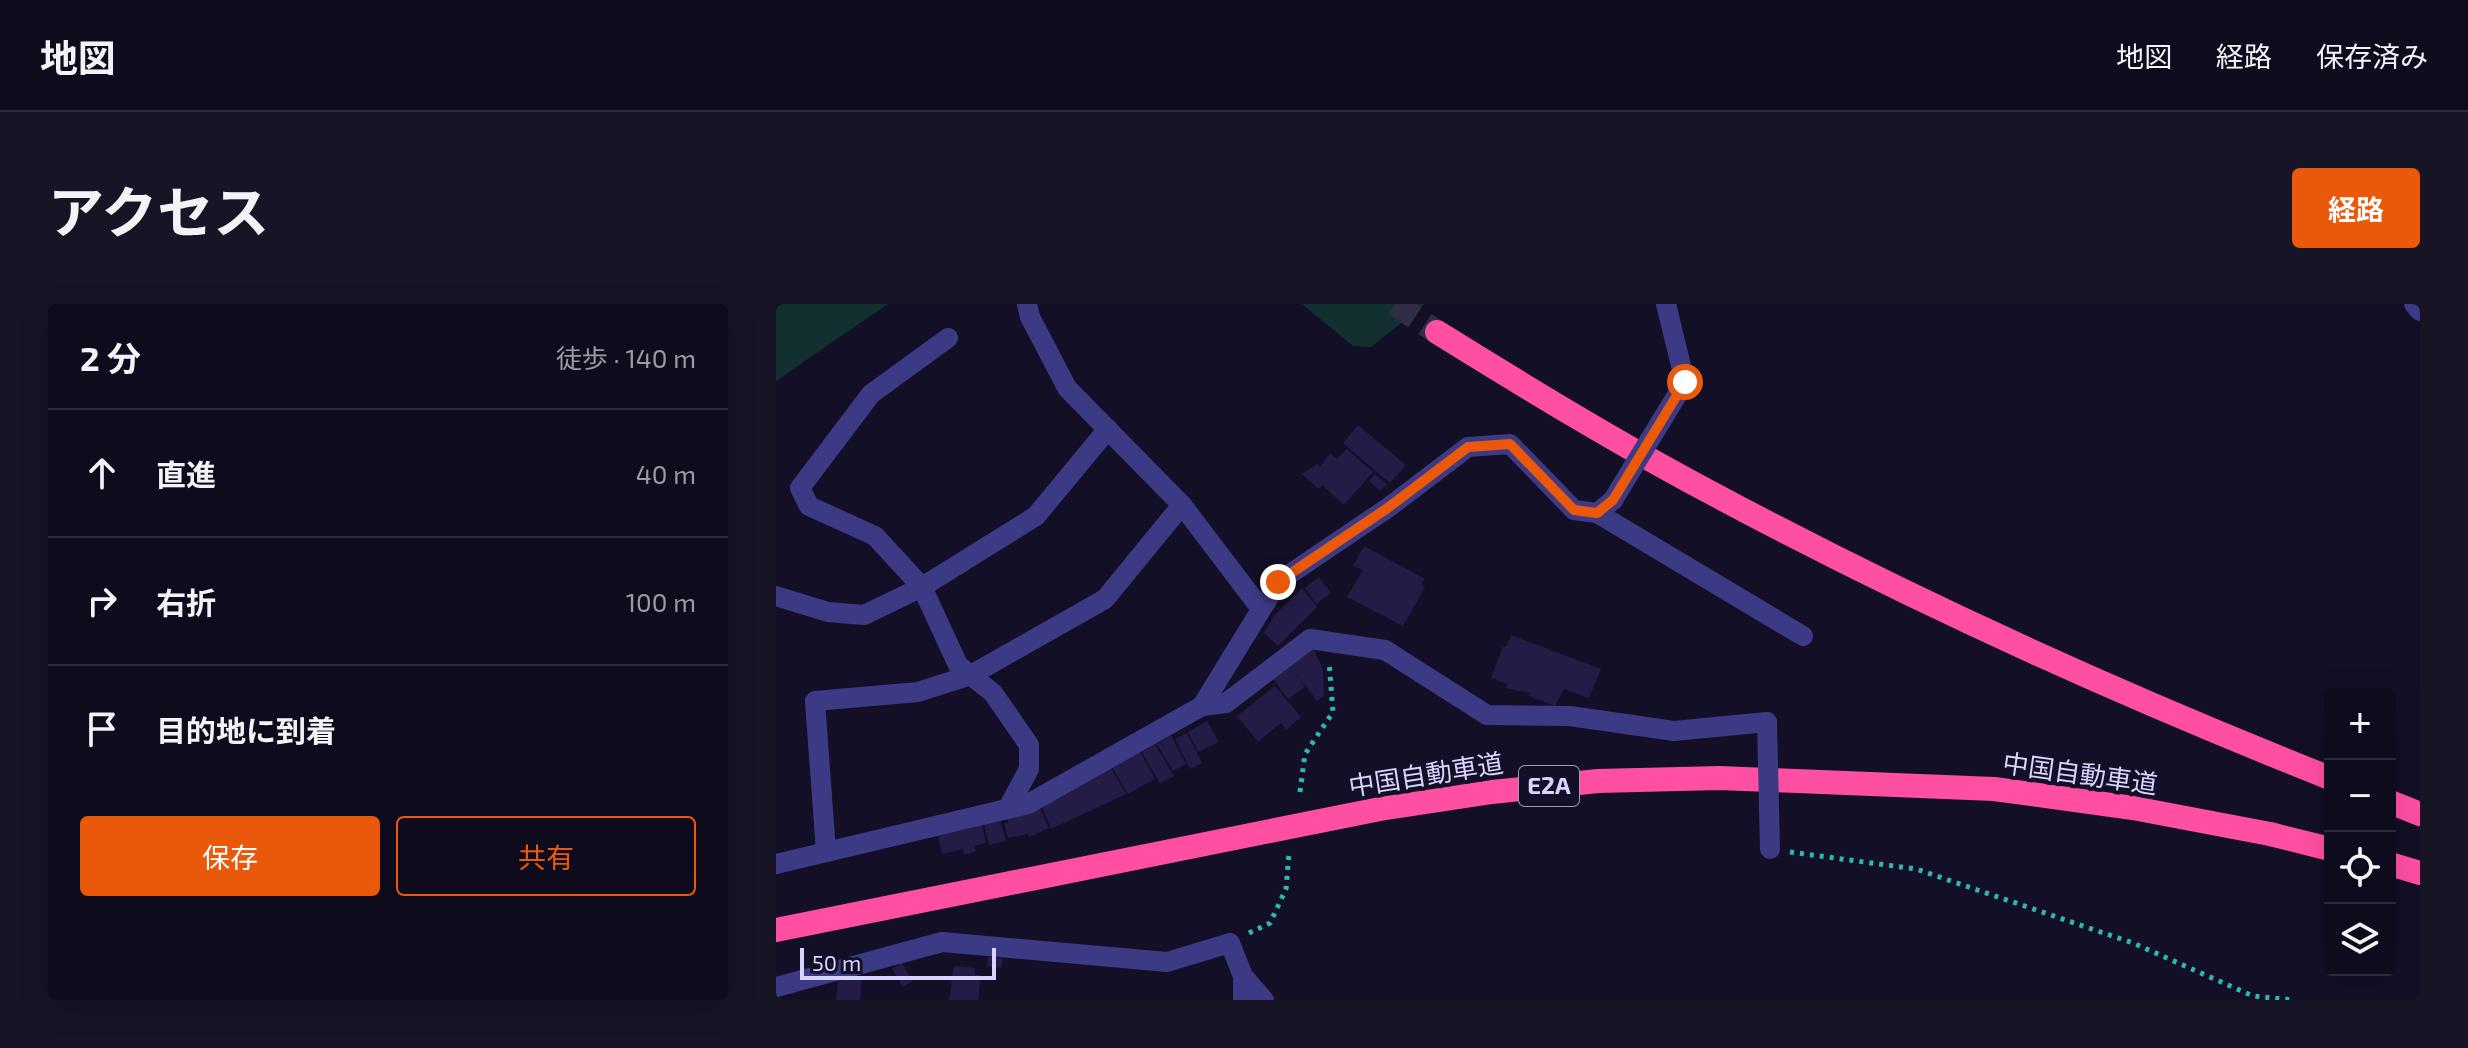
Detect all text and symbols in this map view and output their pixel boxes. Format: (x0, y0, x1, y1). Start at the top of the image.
text: 地図 (40, 34, 116, 80)
text: 地図 (2116, 39, 2172, 73)
text: 経路 (2216, 39, 2272, 73)
text: 保存済み (2316, 39, 2428, 73)
button: 経路 (2292, 168, 2420, 248)
text: アクセス (48, 177, 269, 244)
text: 2 分 (80, 337, 141, 378)
text: 徒歩 · 140 m (556, 342, 696, 373)
route start (1667, 364, 1703, 400)
icon: ahead (80, 451, 124, 495)
text: 直進 (156, 456, 216, 492)
text: 40 m (636, 458, 696, 489)
route end (1260, 564, 1296, 600)
icon: right (80, 579, 124, 623)
text: 右折 (156, 584, 216, 620)
text: 100 m (626, 586, 696, 617)
map controls (2324, 688, 2396, 976)
button: + (2324, 688, 2396, 760)
icon: arrive (80, 707, 124, 751)
text: 目的地に到着 (156, 712, 336, 748)
street label: 中国自動車道 (1346, 746, 1505, 801)
street label: 中国自動車道 (2001, 746, 2160, 799)
button: − (2324, 760, 2396, 832)
road number: E2A (1519, 766, 1579, 806)
button: 保存 (80, 816, 380, 896)
button: 共有 (396, 816, 696, 896)
button: locate (2324, 832, 2396, 904)
button: layers (2324, 904, 2396, 976)
scale bar (800, 944, 996, 980)
text: 50 m (812, 949, 861, 975)

